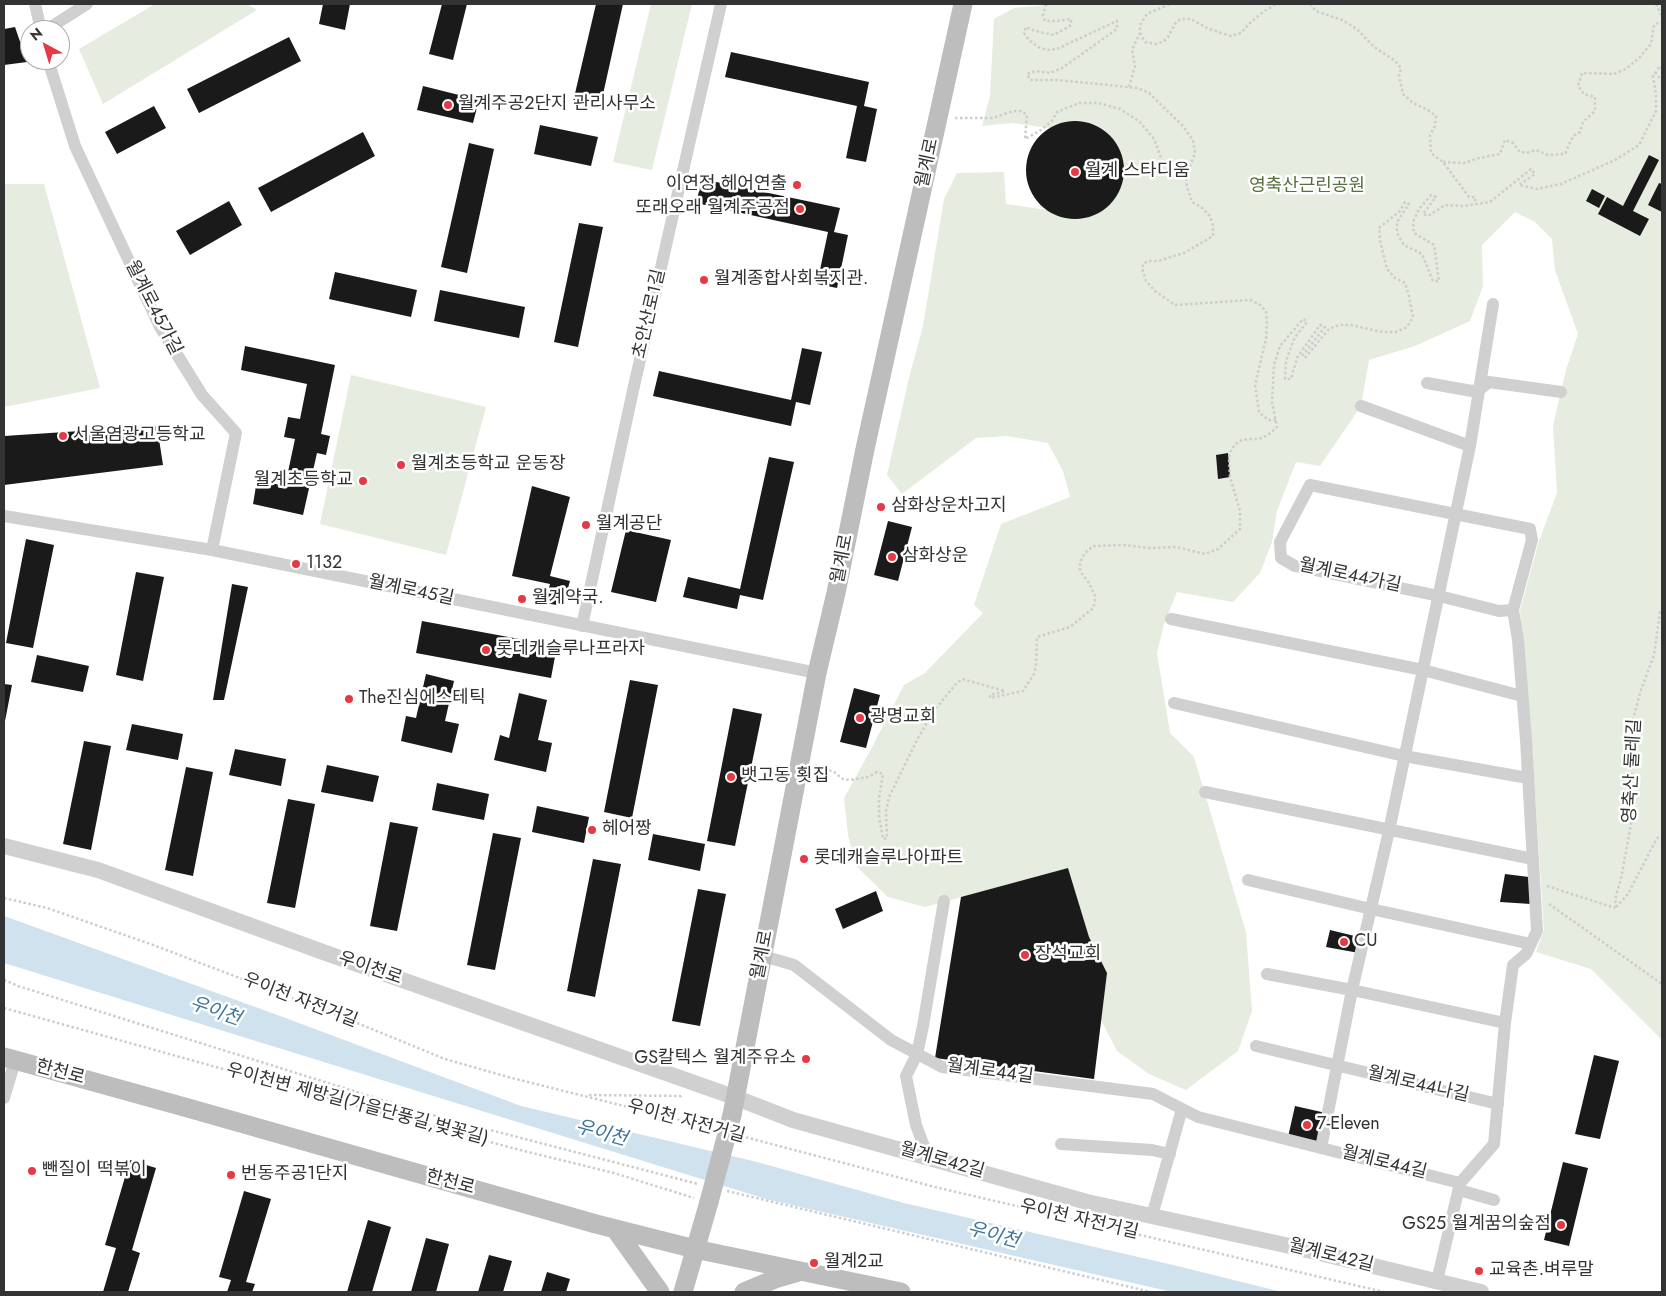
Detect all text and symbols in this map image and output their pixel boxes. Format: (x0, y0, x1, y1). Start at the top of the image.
north arrow (20, 20, 70, 70)
text: N (26, 23, 47, 45)
place label: 월계주공2단지 관리사무소 (458, 94, 656, 116)
marker: 월계주공2단지 관리사무소 (442, 99, 454, 111)
street label: 월계로 (912, 136, 944, 190)
place label: 월계 스타디움 (1085, 161, 1190, 183)
marker: 월계 스타디움 (1069, 166, 1081, 178)
place label: 이연정 헤어연출 (666, 174, 787, 196)
park label: 영축산근린공원 (1249, 176, 1365, 198)
marker: 이연정 헤어연출 (791, 179, 803, 191)
place label: 또래오래 월계주공점 (636, 198, 790, 220)
marker: 또래오래 월계주공점 (794, 203, 806, 215)
street label: 월계로45가길 (120, 257, 186, 359)
street label: 초안산로1길 (629, 267, 671, 361)
place label: 월계종합사회복지관. (714, 269, 868, 291)
marker: 월계종합사회복지관. (698, 274, 710, 286)
place label: 서울염광고등학교 (73, 425, 205, 447)
marker: 서울염광고등학교 (57, 430, 69, 442)
place label: 월계초등학교 운동장 (411, 454, 565, 476)
marker: 월계초등학교 운동장 (395, 459, 407, 471)
place label: 월계초등학교 (254, 470, 353, 492)
marker: 월계초등학교 (357, 475, 369, 487)
place label: 삼화상운차고지 (891, 496, 1007, 518)
marker: 삼화상운차고지 (875, 501, 887, 513)
place label: 월계공단 (596, 514, 662, 536)
marker: 월계공단 (580, 519, 592, 531)
street label: 월계로 (828, 533, 858, 585)
place label: 삼화상운 (902, 546, 968, 568)
marker: 삼화상운 (886, 551, 898, 563)
place label: 1132 (306, 553, 342, 575)
street label: 월계로44가길 (1297, 555, 1403, 597)
marker: 1132 (290, 558, 302, 570)
street label: 월계로45길 (366, 571, 456, 611)
place label: 월계약국. (532, 588, 604, 610)
marker: 월계약국. (516, 593, 528, 605)
place label: 롯데캐슬루나프라자 (496, 639, 645, 661)
marker: 롯데캐슬루나프라자 (480, 644, 492, 656)
place label: The진심에스테틱 (359, 688, 485, 710)
marker: The진심에스테틱 (343, 693, 355, 705)
place label: 광명교회 (870, 707, 936, 729)
marker: 광명교회 (854, 712, 866, 724)
street label: 영축산 둘레길 (1619, 718, 1647, 824)
place label: 뱃고동 횟집 (741, 766, 829, 788)
marker: 뱃고동 횟집 (725, 771, 737, 783)
place label: 헤어짱 (602, 819, 652, 841)
marker: 헤어짱 (586, 824, 598, 836)
place label: 롯데캐슬루나아파트 (814, 848, 963, 870)
marker: 롯데캐슬루나아파트 (798, 853, 810, 865)
street label: 월계로 (748, 929, 778, 981)
place label: CU (1354, 931, 1378, 953)
marker: CU (1338, 936, 1350, 948)
place label: 장석교회 (1035, 944, 1101, 966)
street label: 우이천로 (335, 948, 405, 990)
marker: 장석교회 (1019, 949, 1031, 961)
street label: 우이천 자전거길 (239, 969, 361, 1033)
water label: 우이천 (186, 993, 244, 1031)
place label: GS칼텍스 월계주유소 (634, 1048, 796, 1070)
marker: GS칼텍스 월계주유소 (800, 1053, 812, 1065)
street label: 월계로44길 (945, 1055, 1035, 1089)
street label: 한천로 (33, 1056, 87, 1090)
street label: 우이천변 제방길(가을단풍길,벚꽃길) (224, 1060, 490, 1150)
street label: 월계로44나길 (1365, 1063, 1471, 1107)
street label: 우이천 자전거길 (625, 1096, 747, 1148)
place label: 7-Eleven (1317, 1114, 1380, 1136)
water label: 우이천 (573, 1116, 629, 1152)
marker: 7-Eleven (1301, 1119, 1313, 1131)
street label: 월계로42길 (897, 1139, 987, 1183)
street label: 월계로44길 (1339, 1142, 1429, 1184)
place label: 뺀질이 떡볶이 (42, 1160, 147, 1182)
place label: 번동주공1단지 (241, 1164, 348, 1186)
marker: 뺀질이 떡볶이 (26, 1165, 38, 1177)
street label: 한천로 (423, 1166, 477, 1200)
marker: 번동주공1단지 (225, 1169, 237, 1181)
street label: 우이천 자전거길 (1017, 1196, 1141, 1244)
place label: GS25 월계꿈의숲점 (1402, 1214, 1551, 1236)
water label: 우이천 (965, 1218, 1021, 1254)
marker: GS25 월계꿈의숲점 (1555, 1219, 1567, 1231)
street label: 월계로42길 (1286, 1235, 1376, 1277)
place label: 월계2교 (824, 1252, 884, 1274)
marker: 월계2교 (808, 1257, 820, 1269)
place label: 교육촌.벼루말 (1489, 1260, 1594, 1282)
marker: 교육촌.벼루말 (1473, 1265, 1485, 1277)

